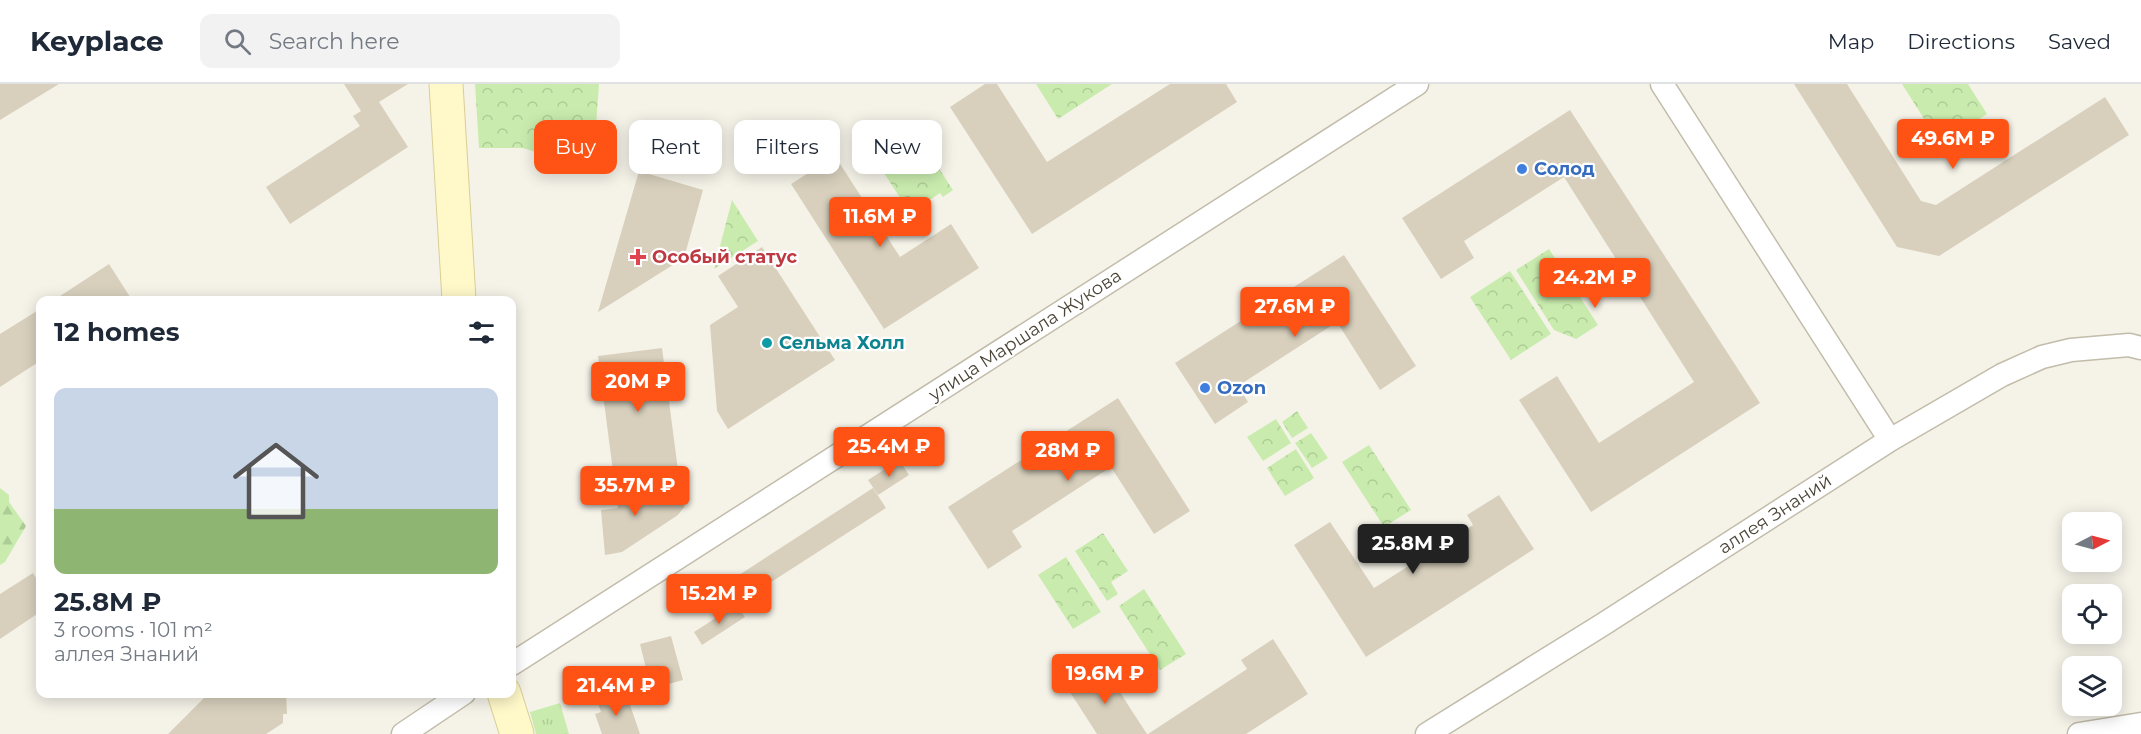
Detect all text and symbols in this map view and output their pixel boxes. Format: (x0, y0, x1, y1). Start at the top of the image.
search box (200, 14, 620, 68)
text: Keyplace (30, 24, 164, 58)
icon: search (221, 25, 254, 58)
text: Search here (269, 28, 400, 55)
text: Map (1828, 29, 1874, 54)
text: Directions (1907, 29, 2015, 54)
text: Saved (2048, 29, 2111, 54)
pin: 49.6M ₽ (1898, 119, 2008, 170)
chip: Buy (534, 120, 617, 174)
chip: Rent (629, 120, 722, 174)
chip: Filters (734, 120, 840, 174)
chip: New (852, 120, 942, 174)
text: 49.6M ₽ (1911, 126, 1995, 150)
place label: Солод (1534, 158, 1595, 180)
marker: Солод (1515, 162, 1529, 176)
pin: 11.6M ₽ (825, 197, 935, 248)
text: 11.6M ₽ (843, 204, 917, 228)
place label: Особый статус (652, 246, 798, 268)
marker: Особый статус (629, 248, 647, 266)
pin: 24.2M ₽ (1540, 258, 1650, 309)
street label: улица Маршала Жукова (924, 264, 1126, 406)
text: 24.2M ₽ (1553, 265, 1637, 289)
pin: 27.6M ₽ (1240, 287, 1350, 338)
text: 27.6M ₽ (1254, 294, 1336, 318)
text: 12 homes (54, 316, 180, 348)
icon: filters (465, 316, 498, 349)
place label: Сельма Холл (779, 332, 905, 354)
marker: Сельма Холл (760, 336, 774, 350)
pin: 20M ₽ (596, 362, 680, 413)
text: 20M ₽ (605, 369, 671, 393)
place label: Ozon (1217, 377, 1266, 399)
marker: Ozon (1198, 381, 1212, 395)
icon: home (222, 427, 330, 535)
pin: 25.4M ₽ (834, 427, 944, 478)
pin: 28M ₽ (1026, 431, 1110, 482)
text: 25.4M ₽ (848, 434, 931, 458)
text: 28M ₽ (1035, 438, 1101, 462)
pin: 35.7M ₽ (580, 466, 690, 517)
street label: аллея Знаний (1714, 469, 1836, 559)
text: 35.7M ₽ (594, 473, 676, 497)
north arrow (2062, 512, 2122, 572)
map controls (2062, 512, 2122, 716)
pin: 25.8M ₽ (1358, 524, 1468, 575)
text: 25.8M ₽ (1372, 531, 1454, 555)
pin: 15.2M ₽ (664, 574, 774, 625)
text: 15.2M ₽ (680, 581, 758, 605)
button: locate (2062, 584, 2122, 644)
text: 25.8M ₽ (54, 586, 161, 618)
text: 3 rooms · 101 m² (54, 618, 213, 642)
text: аллея Знаний (54, 642, 199, 666)
pin: 19.6M ₽ (1050, 654, 1160, 705)
button: layers (2062, 656, 2122, 716)
text: 19.6M ₽ (1066, 661, 1144, 685)
pin: 21.4M ₽ (561, 666, 671, 717)
text: 21.4M ₽ (577, 673, 655, 697)

